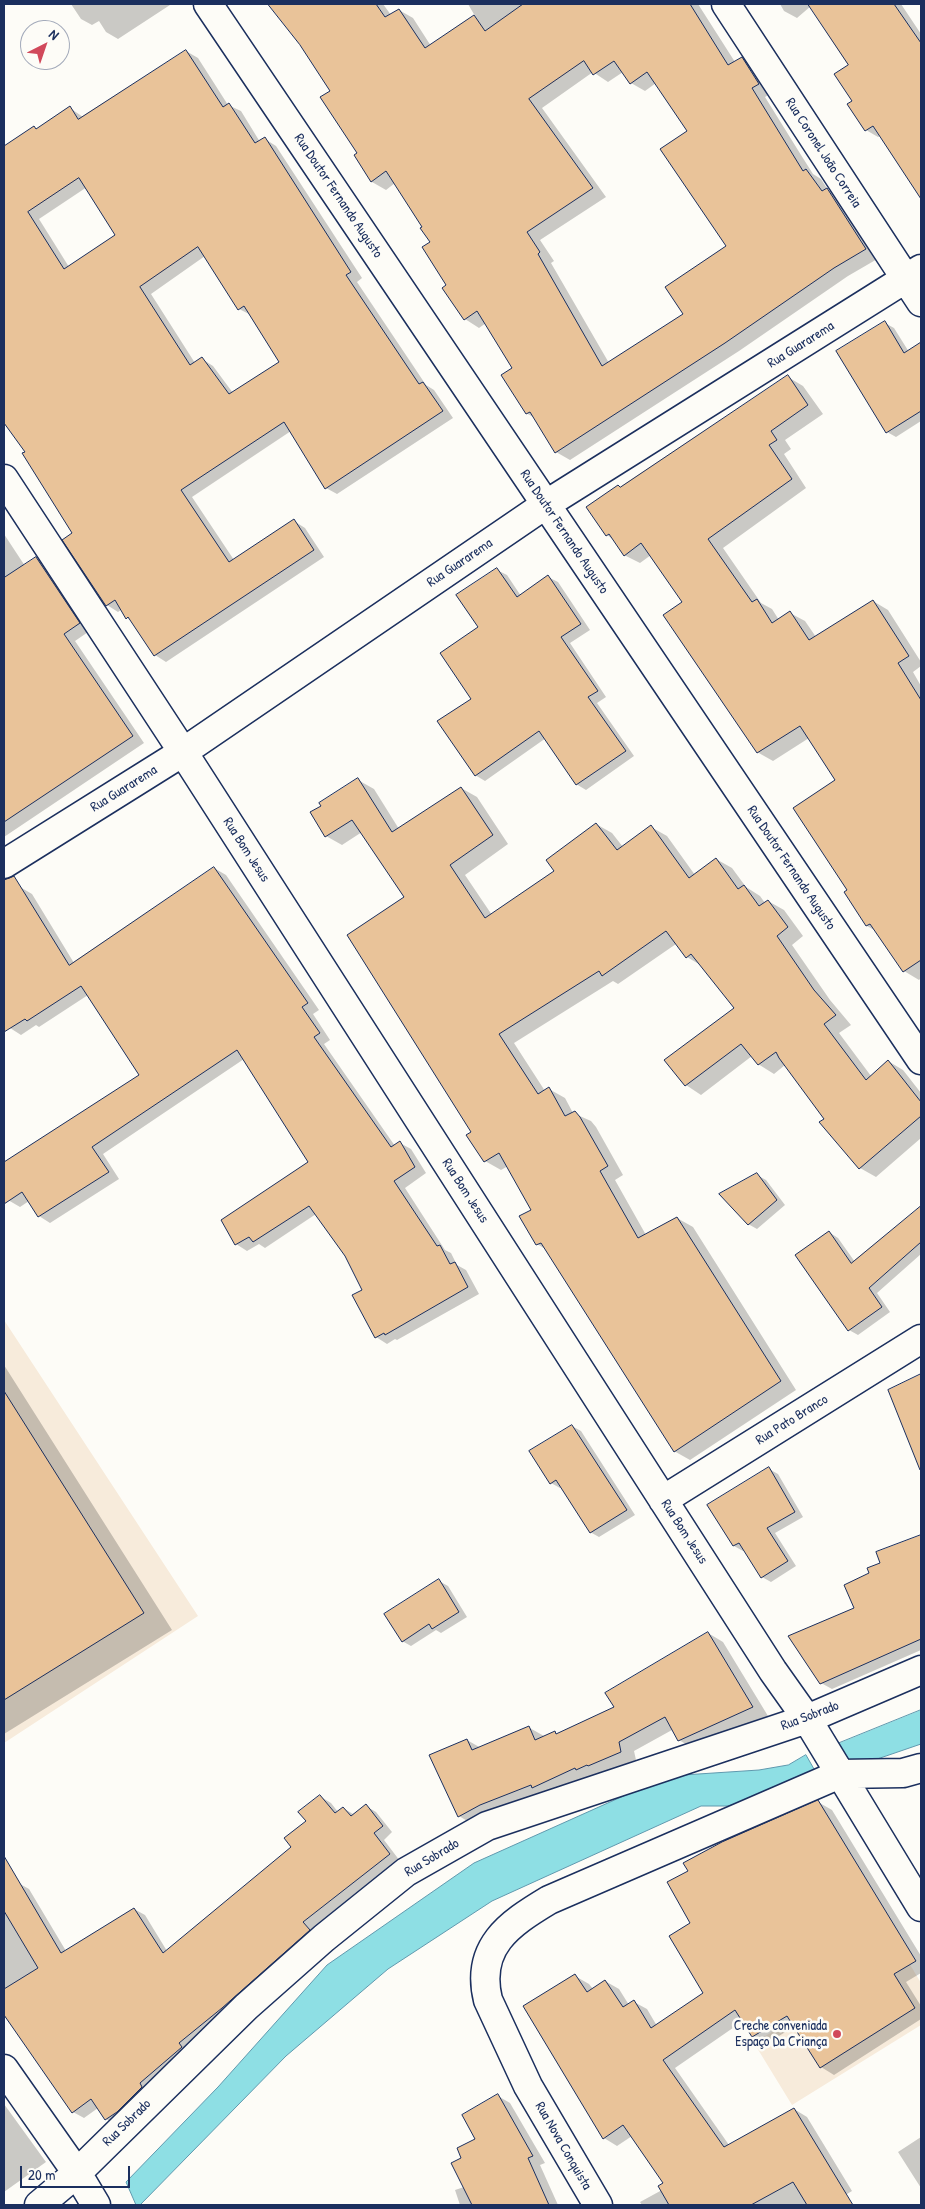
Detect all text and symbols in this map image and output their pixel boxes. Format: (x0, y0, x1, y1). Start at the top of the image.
north arrow (20, 20, 70, 70)
text: N (45, 24, 64, 44)
street label: Rua Coronel João Correia (781, 95, 865, 211)
street label: Rua Doutor Fernando Augusto (290, 131, 386, 261)
street label: Rua Guararema (765, 318, 837, 372)
street label: Rua Doutor Fernando Augusto (516, 467, 612, 597)
street label: Rua Guararema (424, 535, 496, 591)
street label: Rua Guararema (88, 762, 160, 816)
street label: Rua Doutor Fernando Augusto (743, 803, 839, 933)
street label: Rua Bom Jesus (219, 815, 273, 885)
street label: Rua Bom Jesus (438, 1156, 492, 1226)
street label: Rua Pato Branco (753, 1391, 831, 1449)
street label: Rua Bom Jesus (657, 1497, 711, 1567)
street label: Rua Sobrado (779, 1697, 841, 1735)
street label: Rua Sobrado (402, 1835, 462, 1881)
place label: Creche conveniada Espaço Da Criança (734, 2018, 827, 2050)
marker: Creche conveniada Espaço Da Criança (831, 2028, 843, 2040)
street label: Rua Sobrado (99, 2096, 155, 2150)
street label: Rua Nova Conquista (531, 2099, 595, 2193)
scale bar (22, 2156, 132, 2188)
text: 20 m (28, 2164, 55, 2185)

